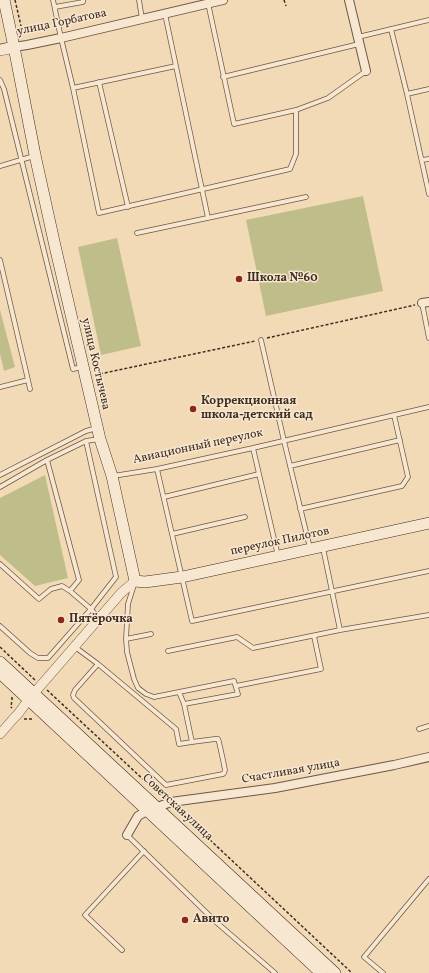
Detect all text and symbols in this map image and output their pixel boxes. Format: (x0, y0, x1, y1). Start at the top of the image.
street label: улица Горбатова (16, 6, 108, 40)
place label: Школа №60 (247, 272, 318, 286)
marker: Школа №60 (234, 274, 244, 284)
street label: улица Костычева (77, 317, 113, 411)
place label: Коррекционная школа-детский сад (201, 395, 313, 423)
marker: Коррекционная школа-детский сад (188, 404, 198, 414)
street label: Авиационный переулок (132, 426, 264, 468)
street label: переулок Пилотов (229, 525, 331, 559)
place label: Пятёрочка (69, 613, 133, 627)
marker: Пятёрочка (56, 615, 66, 625)
street label: Счастливая улица (241, 756, 341, 788)
street label: Советская улица (139, 771, 215, 845)
place label: Авито (193, 913, 229, 927)
marker: Авито (180, 915, 190, 925)

